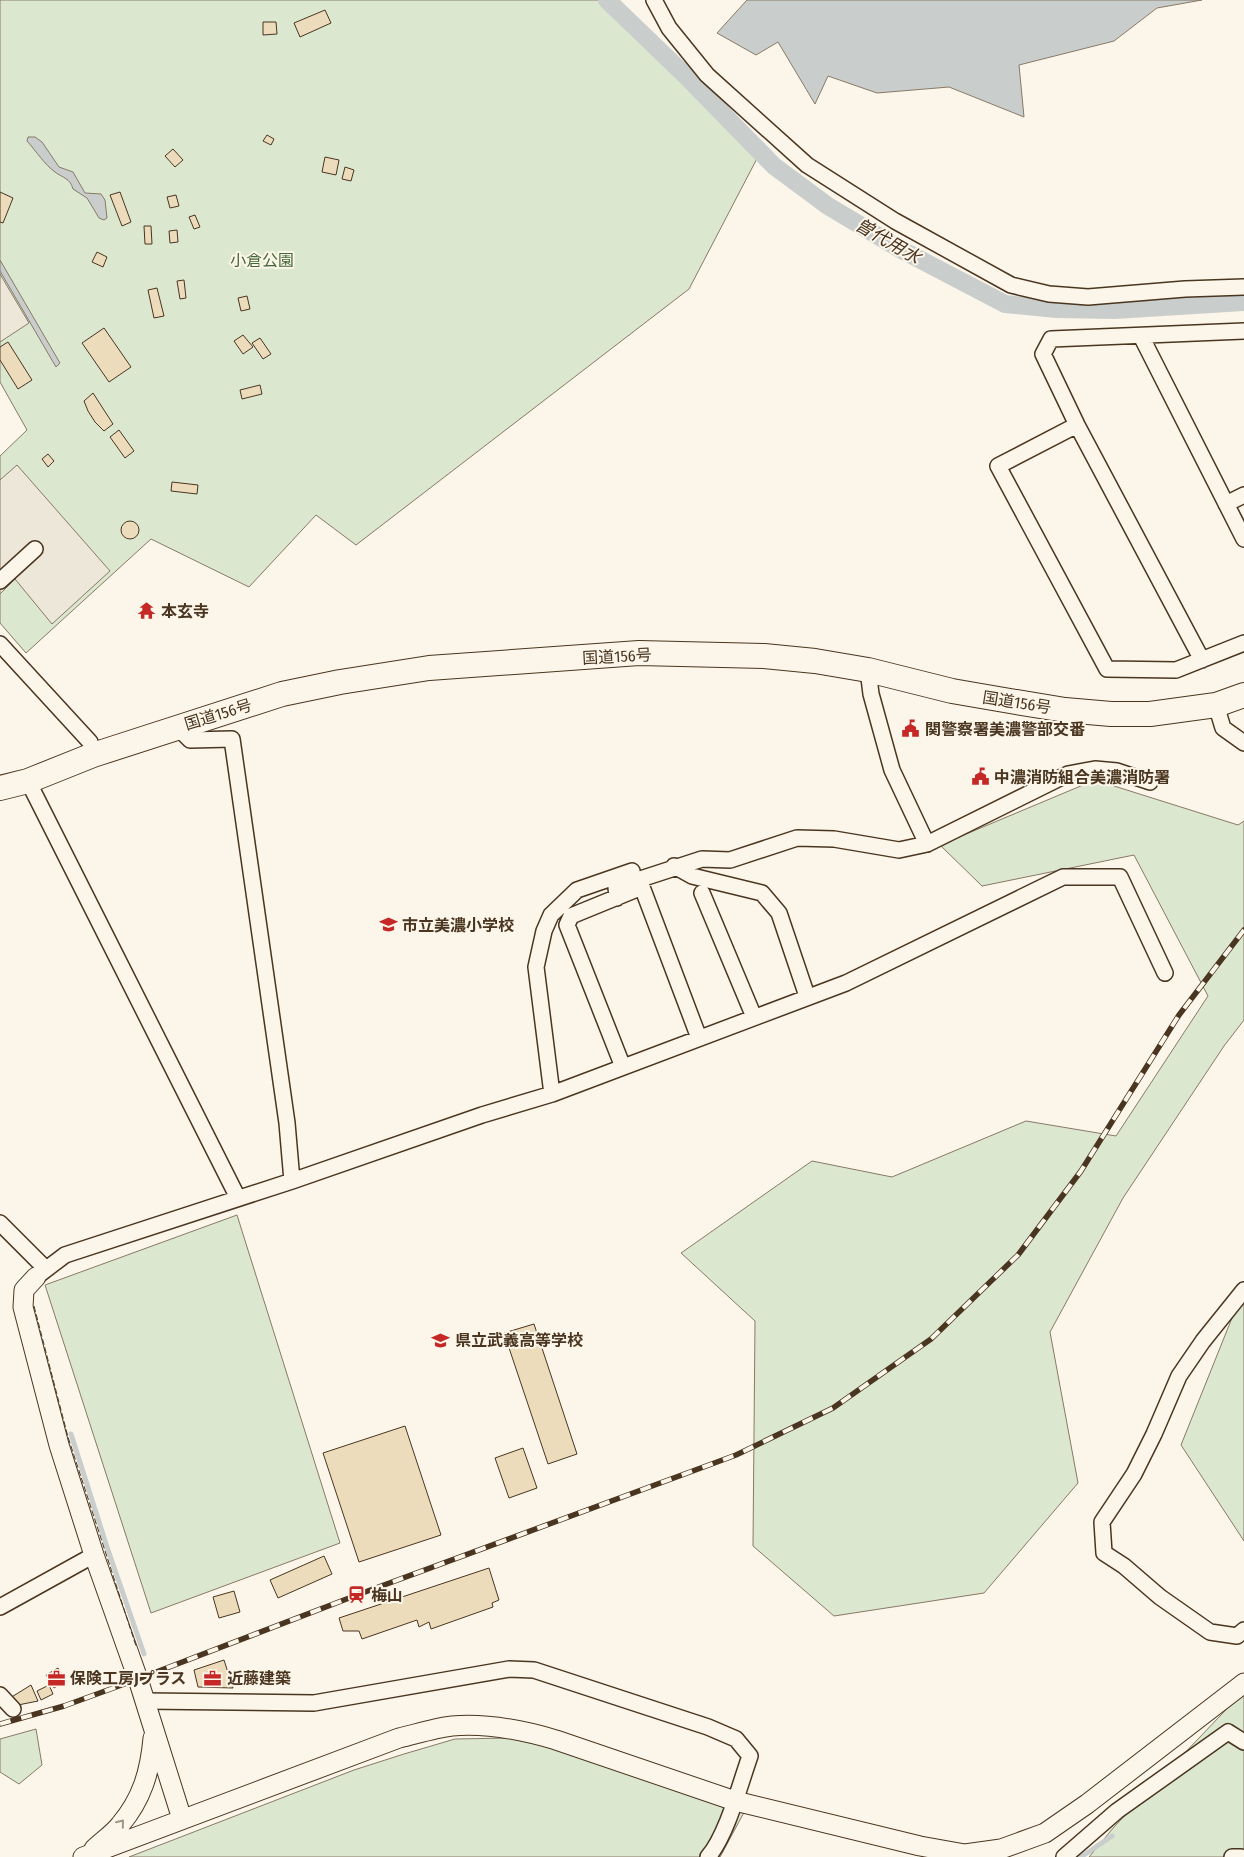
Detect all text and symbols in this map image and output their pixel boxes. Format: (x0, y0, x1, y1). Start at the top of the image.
water label: 曽代用水 (851, 213, 926, 270)
park label: 小倉公園 (230, 251, 294, 270)
temple icon: 本玄寺 (137, 601, 157, 621)
place label: 本玄寺 (161, 602, 209, 621)
street label: 国道156号 (582, 645, 652, 668)
street label: 国道156号 (981, 688, 1053, 717)
street label: 国道156号 (182, 695, 254, 734)
public building icon: 関警察署美濃警部交番 (901, 719, 921, 739)
place label: 関警察署美濃警部交番 (925, 720, 1085, 739)
public building icon: 中濃消防組合美濃消防署 (970, 767, 990, 787)
place label: 中濃消防組合美濃消防署 (994, 768, 1170, 787)
school or university icon: 市立美濃小学校 (378, 915, 398, 935)
place label: 市立美濃小学校 (402, 916, 514, 935)
school or university icon: 県立武義高等学校 (431, 1330, 451, 1350)
place label: 県立武義高等学校 (455, 1331, 583, 1350)
station icon: 梅山 (347, 1585, 367, 1605)
place label: 梅山 (371, 1586, 403, 1605)
office icon: 保険工房Jプラス (46, 1668, 66, 1688)
office icon: 近藤建築 (203, 1668, 223, 1688)
place label: 保険工房Jプラス (70, 1669, 186, 1688)
place label: 近藤建築 (227, 1669, 291, 1688)
one-way arrow (115, 1820, 123, 1829)

